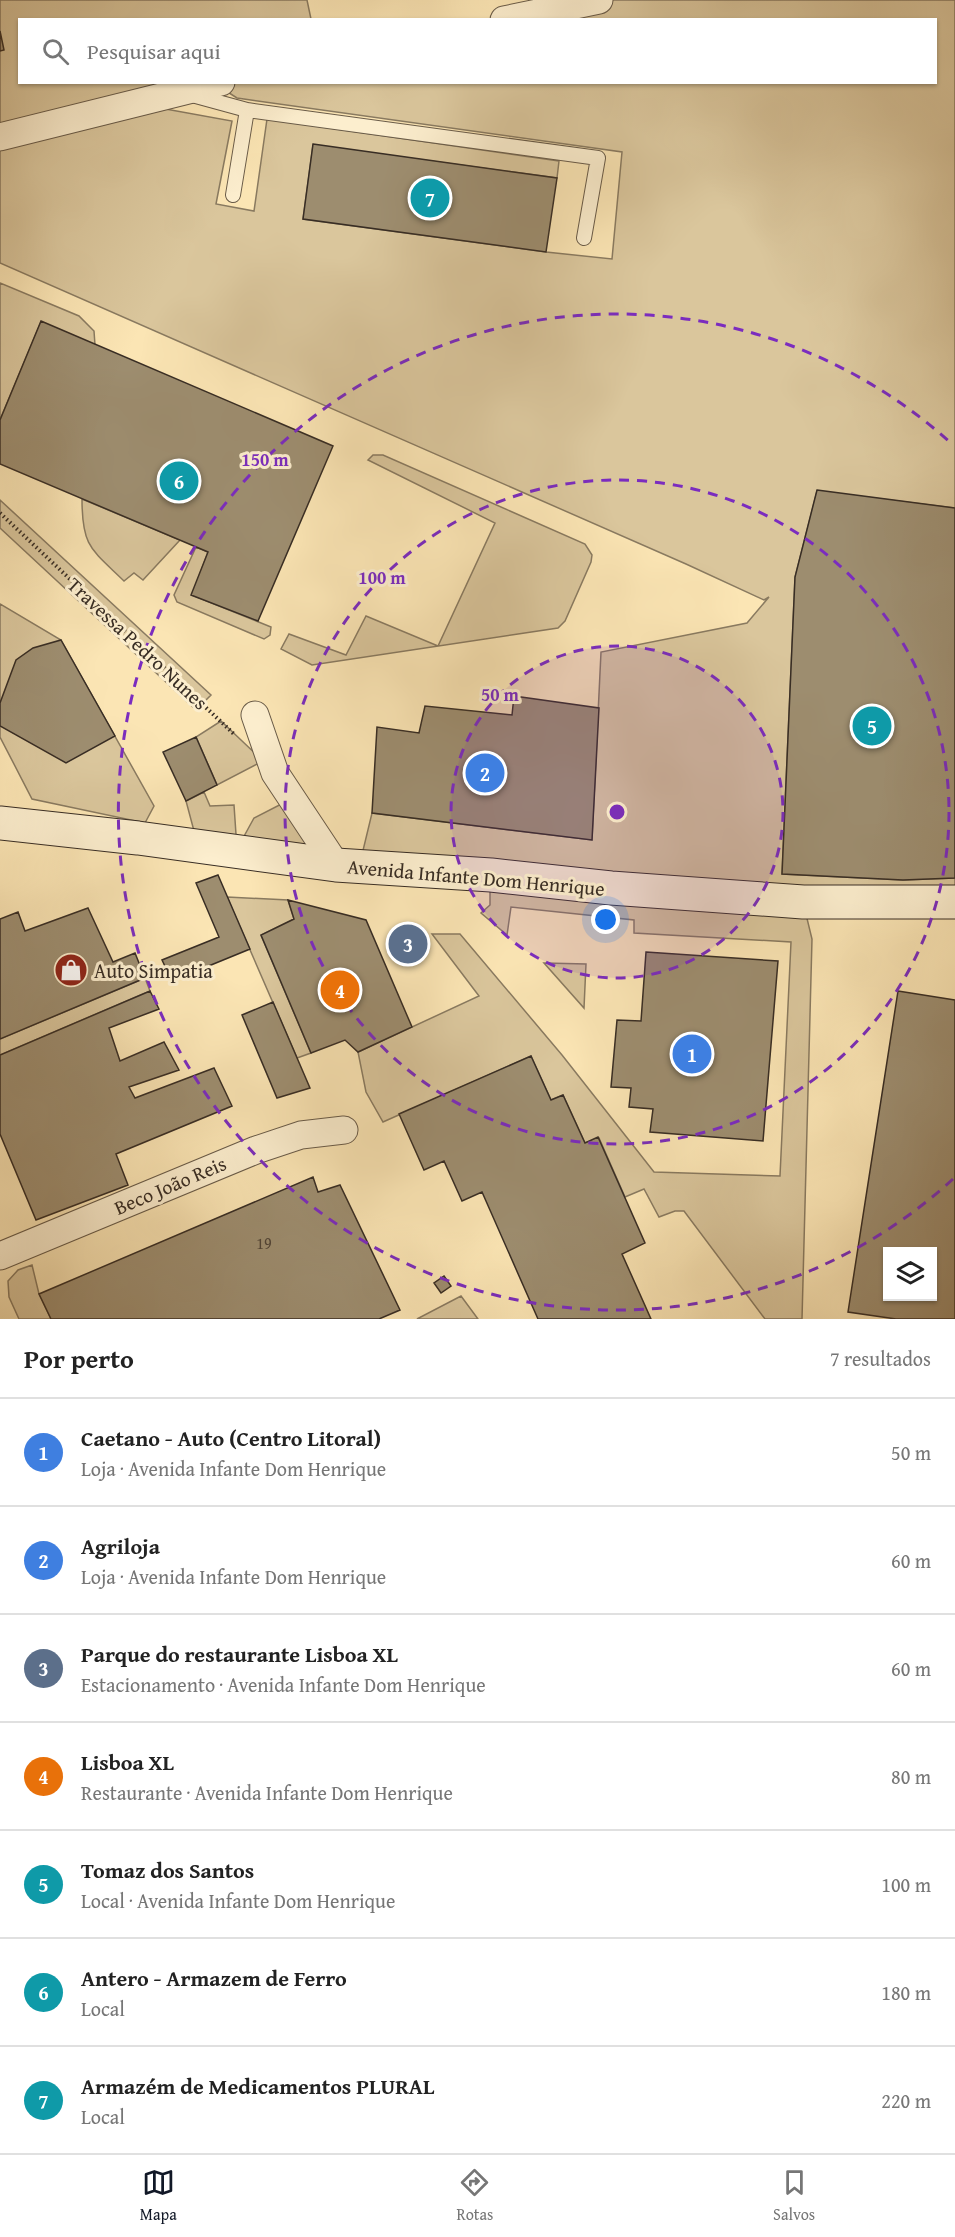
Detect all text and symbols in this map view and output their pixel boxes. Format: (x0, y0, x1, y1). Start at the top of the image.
search box (18, 18, 937, 84)
icon: search (39, 35, 72, 68)
text: Pesquisar aqui (87, 35, 221, 67)
pin: 7 (410, 176, 450, 220)
text: 150 m (241, 446, 289, 473)
pin: 6 (160, 458, 198, 504)
text: 100 m (358, 564, 406, 591)
street label: Travessa Pedro Nunes (61, 570, 215, 716)
text: 50 m (481, 681, 520, 708)
pin: 5 (852, 704, 892, 748)
pin: 2 (466, 750, 504, 796)
centre of rings (607, 802, 627, 822)
street label: Avenida Infante Dom Henrique (346, 851, 606, 903)
your location (591, 905, 620, 934)
pin: 3 (388, 922, 428, 966)
shop icon: Auto Simpatia (53, 952, 89, 988)
place label: Auto Simpatia (94, 956, 213, 985)
pin: 4 (320, 968, 360, 1012)
pin: 1 (672, 1032, 712, 1076)
street label: Beco João Reis (109, 1148, 231, 1222)
house number: 19 (256, 1231, 272, 1255)
map controls (883, 1247, 937, 1301)
button: layers (883, 1247, 937, 1301)
text: Por perto (24, 1339, 134, 1378)
text: 7 resultados (830, 1344, 931, 1373)
text: Caetano - Auto (Centro Litoral) (81, 1422, 381, 1454)
text: 1 (38, 1438, 49, 1467)
text: 50 m (891, 1438, 931, 1467)
text: Loja · Avenida Infante Dom Henrique (81, 1454, 386, 1483)
text: Agriloja (81, 1530, 160, 1562)
text: 2 (38, 1546, 49, 1575)
text: 60 m (891, 1546, 931, 1575)
text: Loja · Avenida Infante Dom Henrique (81, 1562, 386, 1591)
text: Parque do restaurante Lisboa XL (81, 1638, 398, 1670)
text: 3 (38, 1654, 49, 1683)
text: 60 m (891, 1654, 931, 1683)
text: Estacionamento · Avenida Infante Dom Henrique (81, 1670, 486, 1699)
text: Lisboa XL (81, 1746, 174, 1778)
text: 4 (38, 1762, 49, 1791)
text: 80 m (891, 1762, 931, 1791)
text: Restaurante · Avenida Infante Dom Henrique (81, 1778, 453, 1807)
text: Tomaz dos Santos (81, 1854, 254, 1886)
text: 5 (38, 1870, 49, 1899)
text: 100 m (881, 1870, 931, 1899)
text: Local · Avenida Infante Dom Henrique (81, 1886, 395, 1915)
text: Antero - Armazem de Ferro (81, 1962, 347, 1994)
text: 6 (38, 1978, 49, 2007)
text: 180 m (881, 1978, 931, 2007)
text: Local (81, 1994, 125, 2023)
text: Armazém de Medicamentos PLURAL (81, 2070, 434, 2102)
text: 7 (38, 2086, 49, 2115)
text: 220 m (881, 2086, 931, 2115)
text: Local (81, 2102, 125, 2131)
tab: Mapa (140, 2166, 177, 2226)
tab: Rotas (456, 2166, 493, 2226)
tab: Salvos (773, 2166, 815, 2226)

